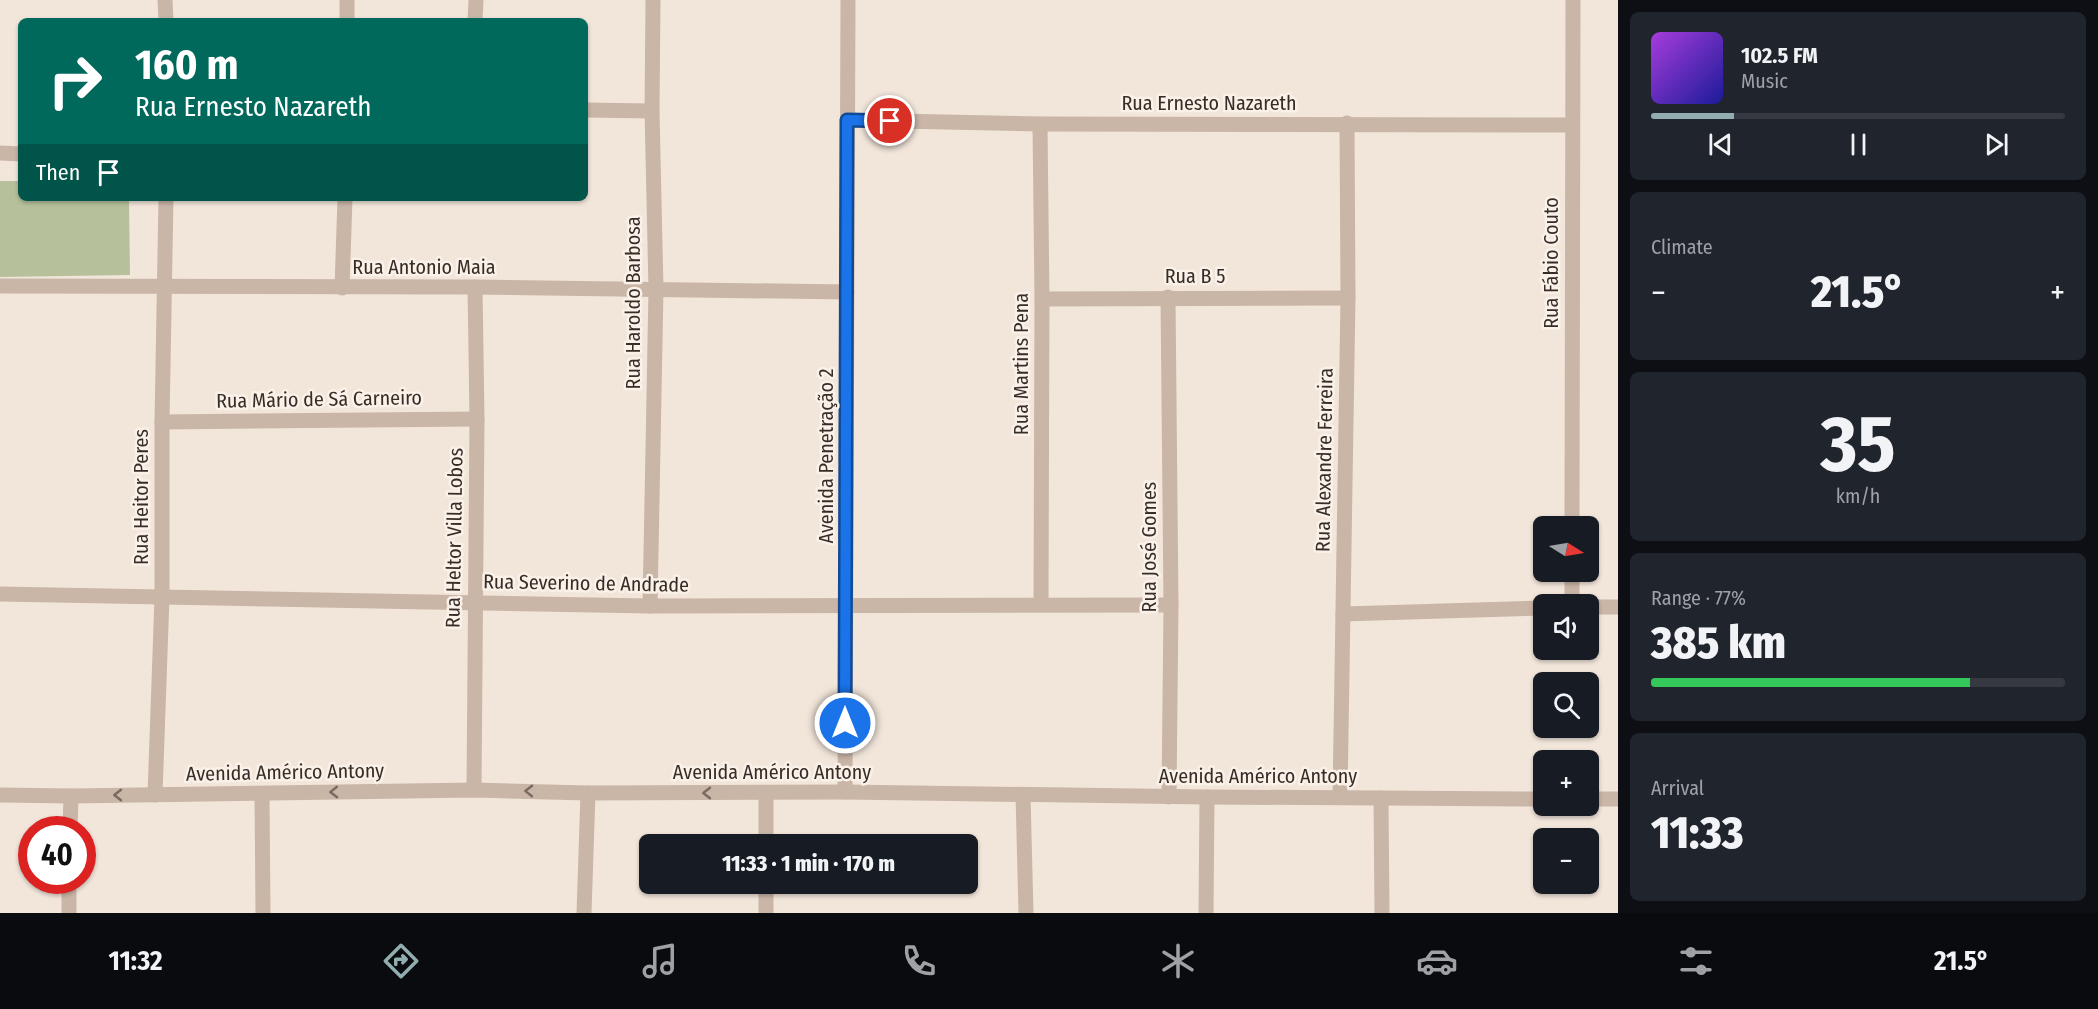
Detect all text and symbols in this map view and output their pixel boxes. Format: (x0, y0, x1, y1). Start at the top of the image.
text: 160 m (135, 40, 238, 90)
icon: right (36, 42, 114, 120)
text: 102.5 FM (1741, 42, 1818, 69)
text: Music (1741, 69, 1788, 93)
text: Rua Ernesto Nazareth (135, 91, 372, 123)
street label: Rua Ernesto Nazareth (1121, 91, 1297, 115)
pin (864, 95, 915, 146)
icon: arrive (873, 104, 906, 137)
icon: previous (1704, 128, 1737, 161)
icon: pause (1842, 128, 1875, 161)
icon: next (1980, 128, 2013, 161)
icon: arrive (92, 156, 125, 189)
text: Then (36, 159, 80, 186)
street label: Rua Fábio Couto (1539, 197, 1563, 329)
street label: Rua Haroldo Barbosa (621, 217, 645, 389)
text: Climate (1651, 235, 1713, 259)
street label: Rua Antonio Maia (352, 255, 496, 279)
street label: Rua B 5 (1165, 264, 1225, 288)
text: 21.5° (1811, 265, 1905, 319)
text: − (1651, 273, 1666, 313)
text: + (2050, 273, 2065, 313)
street label: Rua Martins Pena (1009, 293, 1033, 435)
street label: Avenida Penetração 2 (814, 368, 838, 544)
street label: Rua Alexandre Ferreira (1310, 368, 1338, 552)
street label: Rua Mário de Sá Carneiro (216, 385, 422, 413)
text: 35 (1820, 398, 1896, 492)
street label: Rua Heitor Peres (129, 429, 153, 565)
street label: Rua Heltor Villa Lobos (440, 448, 468, 628)
street label: Rua José Gomes (1137, 482, 1161, 612)
text: km/h (1836, 484, 1880, 508)
north arrow (1533, 516, 1599, 582)
map controls (1533, 516, 1599, 894)
street label: Rua Severino de Andrade (483, 569, 689, 597)
text: Range · 77% (1651, 586, 1746, 610)
button: sound (1533, 594, 1599, 660)
text: 385 km (1651, 616, 1786, 670)
button: search (1533, 672, 1599, 738)
position arrow (813, 691, 877, 755)
button: + (1533, 750, 1599, 816)
street label: Avenida Américo Antony (186, 758, 384, 786)
street label: Avenida Américo Antony (673, 760, 871, 784)
street label: Avenida Américo Antony (1159, 764, 1357, 788)
text: Arrival (1651, 776, 1704, 800)
one-way arrow (525, 785, 534, 797)
one-way arrow (330, 786, 339, 799)
one-way arrow (703, 787, 712, 799)
one-way arrow (114, 789, 123, 801)
text: 11:33 (1651, 806, 1744, 860)
speed limit sign: 40 (18, 816, 96, 894)
button: − (1533, 828, 1599, 894)
text: 11:33 · 1 min · 170 m (722, 850, 895, 877)
icon: directions (380, 940, 422, 982)
icon: music (639, 940, 681, 982)
icon: phone (898, 940, 940, 982)
icon: climate (1157, 940, 1199, 982)
icon: car (1416, 940, 1458, 982)
icon: filters (1675, 940, 1717, 982)
text: 11:32 (109, 945, 163, 977)
text: 21.5° (1934, 945, 1989, 977)

